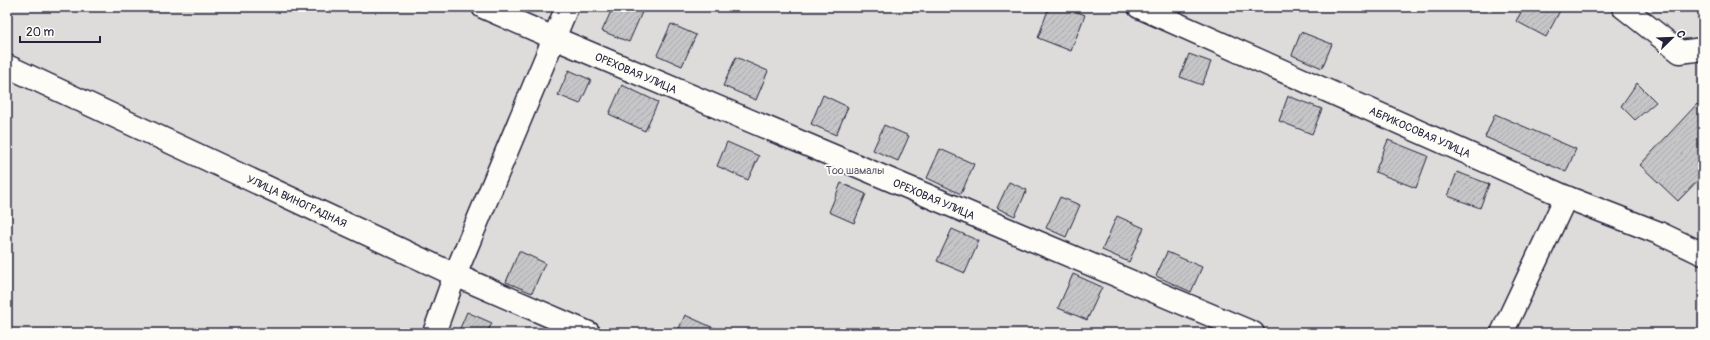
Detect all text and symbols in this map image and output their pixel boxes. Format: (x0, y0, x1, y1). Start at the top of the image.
scale bar (20, 18, 100, 44)
north arrow (1652, 18, 1692, 58)
text: 20 m (26, 25, 55, 40)
text: С (1673, 29, 1688, 40)
street label: ОРЕХОВАЯ УЛИЦА (593, 50, 679, 97)
street label: АБРИКОСОВАЯ УЛИЦА (1367, 104, 1473, 161)
park label: Тоо шамалы (826, 164, 884, 177)
street label: УЛИЦА ВИНОГРАДНАЯ (245, 173, 349, 230)
street label: ОРЕХОВАЯ УЛИЦА (891, 176, 977, 223)

